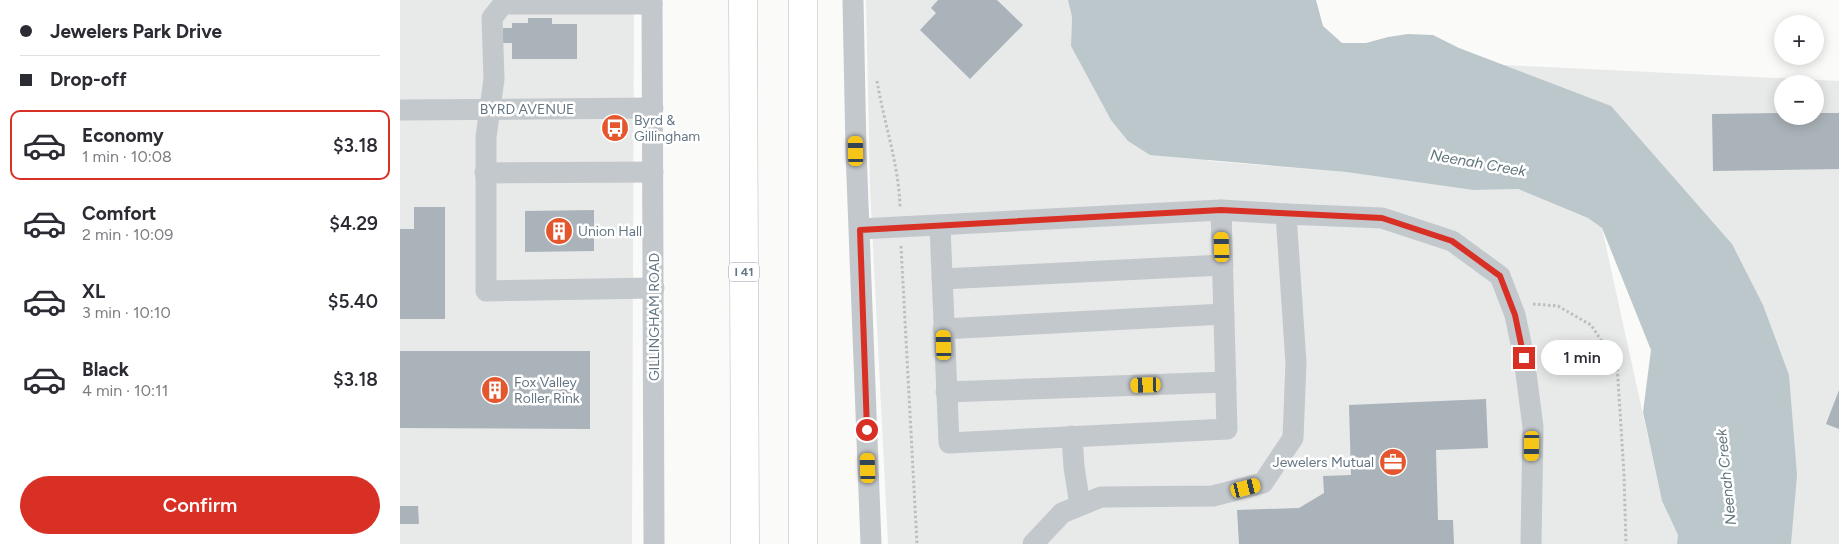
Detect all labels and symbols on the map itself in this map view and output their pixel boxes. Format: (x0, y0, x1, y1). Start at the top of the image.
street label: BYRD AVENUE (480, 101, 574, 118)
place label: Byrd & Gillingham (634, 112, 700, 145)
bus stop icon: Byrd & Gillingham (600, 113, 630, 143)
car (848, 136, 863, 166)
water label: Neenah Creek (1429, 146, 1528, 180)
building icon: Union Hall (544, 216, 574, 246)
place label: Union Hall (578, 223, 642, 240)
car (1213, 232, 1230, 262)
street label: GILLINGHAM ROAD (646, 253, 663, 381)
road number: I 41 (729, 262, 759, 282)
car (935, 330, 952, 360)
callout: 1 min (1542, 340, 1624, 376)
route end (1513, 347, 1535, 369)
place label: Fox Valley Roller Rink (514, 374, 580, 407)
building icon: Fox Valley Roller Rink (480, 375, 510, 405)
car (1130, 377, 1161, 393)
route start (856, 419, 878, 441)
water label: Neenah Creek (1712, 427, 1740, 526)
car (1524, 431, 1539, 461)
office icon: Jewelers Mutual (1378, 447, 1408, 477)
car (859, 453, 876, 483)
place label: Jewelers Mutual (1272, 454, 1374, 471)
car (1229, 477, 1262, 499)

